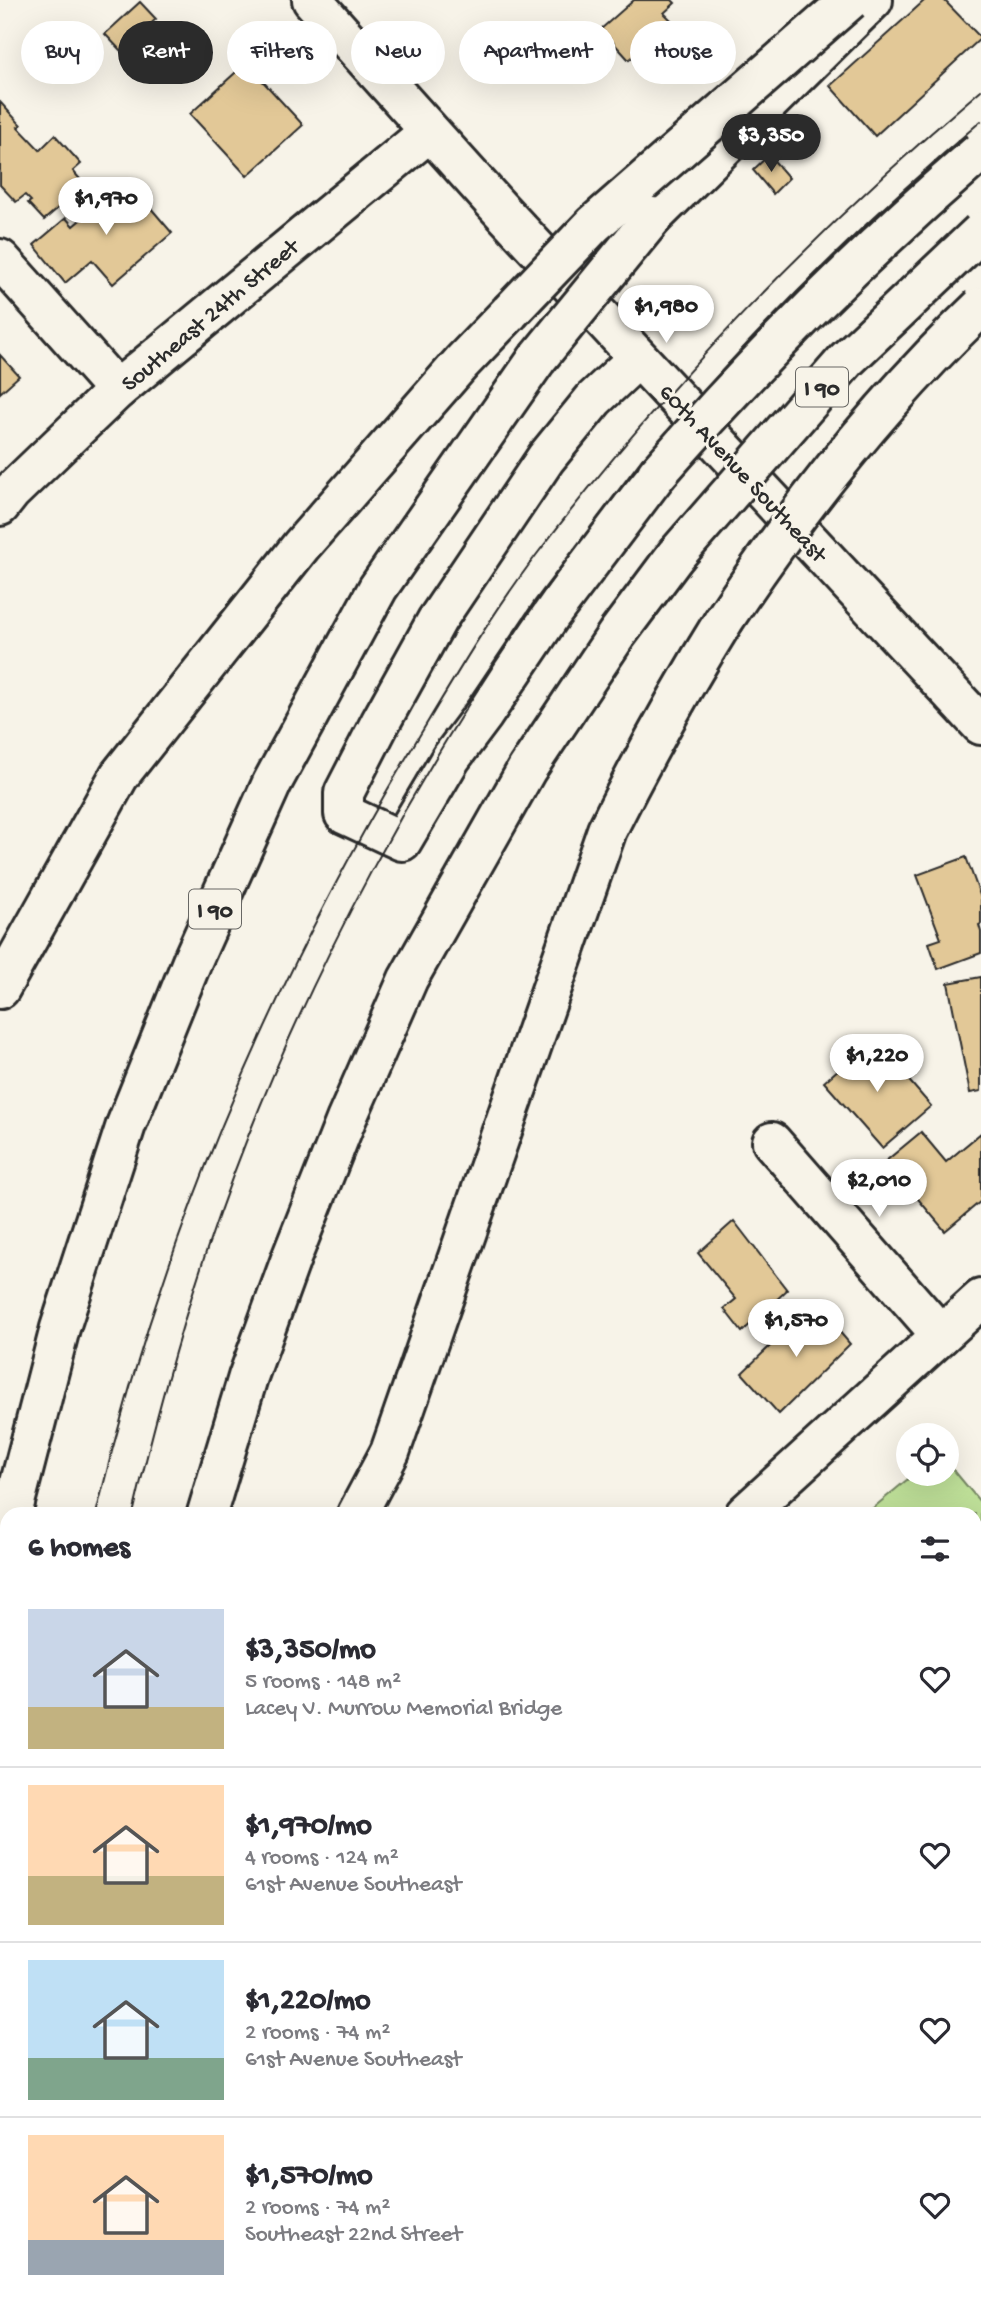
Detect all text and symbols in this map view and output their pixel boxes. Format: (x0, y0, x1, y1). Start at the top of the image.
chip: Buy (21, 21, 104, 84)
chip: Rent (118, 21, 213, 84)
chip: Filters (227, 21, 337, 84)
chip: New (351, 21, 445, 84)
chip: Apartment (459, 21, 616, 84)
chip: House (630, 21, 736, 84)
pin: $3,350 (714, 114, 828, 174)
text: $3,350 (738, 123, 804, 150)
pin: $1,970 (49, 177, 163, 237)
text: $1,970 (74, 186, 138, 213)
street label: Southeast 24th Street (116, 232, 308, 399)
pin: $1,980 (609, 286, 723, 345)
text: $1,980 (634, 294, 698, 321)
road number: I 90 (796, 368, 848, 406)
street label: 60th Avenue Southeast (651, 379, 833, 571)
road number: I 90 (189, 890, 241, 928)
pin: $1,220 (820, 1034, 934, 1094)
text: $1,220 (846, 1043, 908, 1070)
pin: $2,010 (822, 1160, 936, 1219)
text: $2,010 (847, 1168, 911, 1195)
pin: $1,570 (739, 1300, 853, 1359)
text: $1,570 (764, 1308, 828, 1335)
map controls (896, 1423, 959, 1486)
button: locate (896, 1423, 959, 1486)
icon: filters (916, 1530, 954, 1568)
text: 6 homes (28, 1532, 130, 1567)
text: $3,350/mo (245, 1634, 376, 1669)
icon: home (84, 1637, 168, 1721)
icon: heart (916, 1660, 954, 1698)
text: 5 rooms · 148 m² (245, 1669, 401, 1696)
text: Lacey V. Murrow Memorial Bridge (245, 1696, 562, 1723)
text: $1,970/mo (245, 1810, 372, 1845)
icon: home (84, 1813, 168, 1897)
icon: heart (916, 1836, 954, 1874)
text: 4 rooms · 124 m² (245, 1845, 399, 1872)
text: 61st Avenue Southeast (245, 1872, 462, 1899)
text: $1,220/mo (245, 1985, 371, 2020)
icon: home (84, 1988, 168, 2072)
icon: heart (916, 2011, 954, 2049)
text: 2 rooms · 74 m² (245, 2020, 390, 2047)
text: 61st Avenue Southeast (245, 2047, 462, 2074)
text: $1,570/mo (245, 2160, 373, 2195)
icon: home (84, 2163, 168, 2247)
icon: heart (916, 2186, 954, 2224)
text: 2 rooms · 74 m² (245, 2195, 390, 2222)
text: Southeast 22nd Street (245, 2222, 462, 2249)

